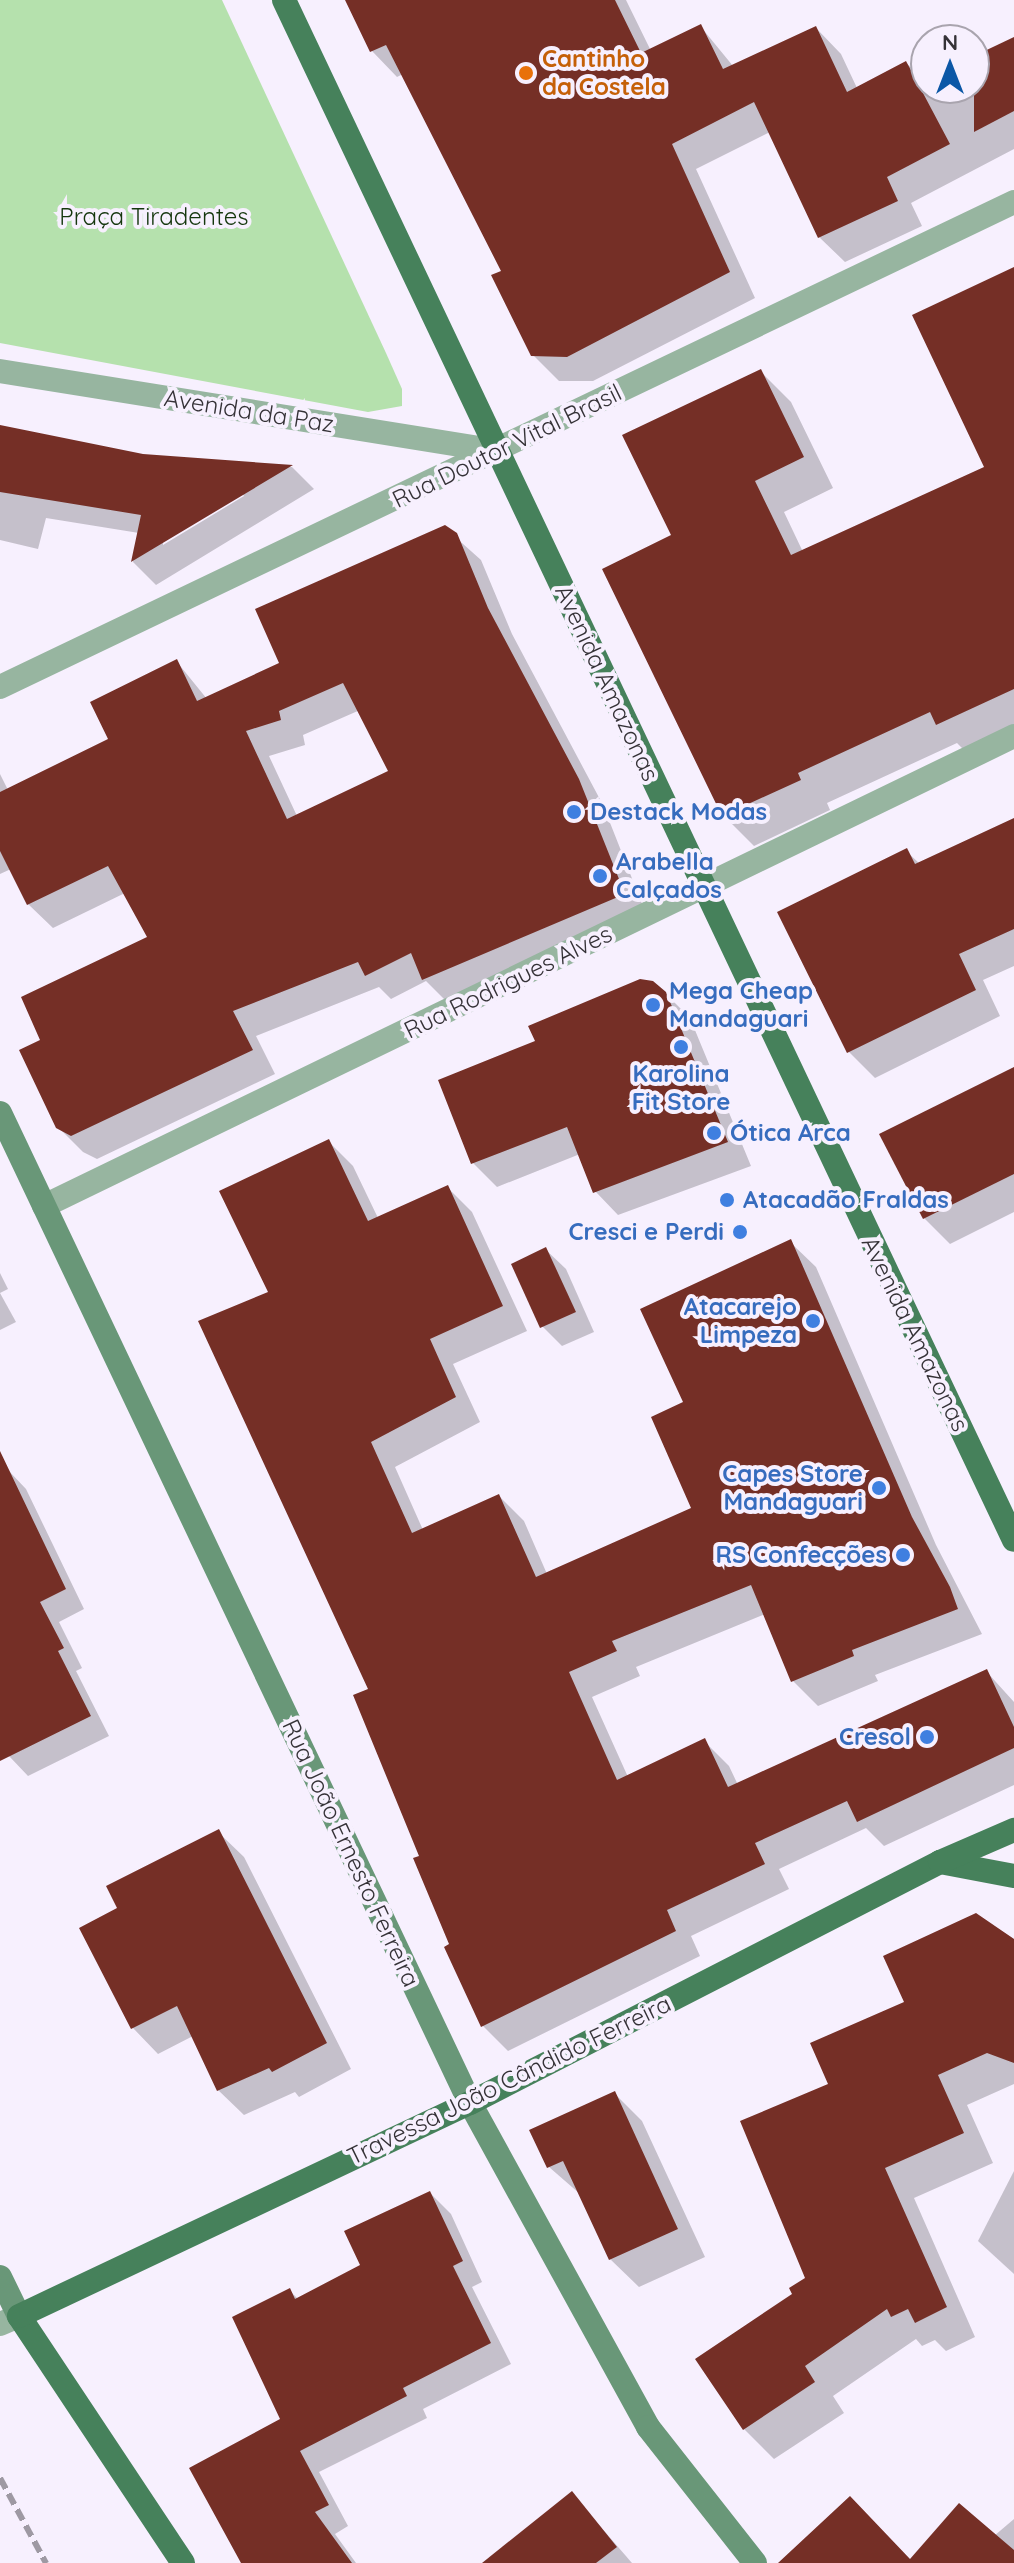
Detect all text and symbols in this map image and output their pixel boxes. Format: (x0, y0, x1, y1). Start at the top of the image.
north arrow (910, 24, 990, 104)
text: N (942, 28, 958, 56)
place label: Cantinho da Costela (542, 45, 666, 101)
marker: Cantinho da Costela (517, 64, 535, 82)
park label: Praça Tiradentes (59, 203, 249, 231)
street label: Rua Doutor Vital Brasil (388, 378, 626, 514)
street label: Avenida da Paz (162, 383, 336, 439)
street label: Avenida Amazonas (549, 580, 665, 786)
place label: Destack Modas (590, 798, 767, 826)
marker: Destack Modas (565, 803, 583, 821)
place label: Arabella Calçados (616, 848, 722, 904)
marker: Arabella Calçados (591, 867, 609, 885)
street label: Rua Rodrigues Alves (399, 919, 617, 1045)
place label: Mega Cheap Mandaguari (669, 977, 813, 1033)
marker: Mega Cheap Mandaguari (644, 996, 662, 1014)
marker: Karolina Fit Store (672, 1038, 690, 1056)
place label: Karolina Fit Store (632, 1060, 730, 1116)
place label: Ótica Arca (730, 1119, 851, 1147)
marker: Ótica Arca (705, 1124, 723, 1142)
place label: Atacadão Fraldas (743, 1186, 949, 1214)
marker: Atacadão Fraldas (718, 1191, 736, 1209)
place label: Cresci e Perdi (569, 1218, 724, 1246)
marker: Cresci e Perdi (731, 1223, 749, 1241)
street label: Avenida Amazonas (855, 1232, 975, 1436)
place label: Atacarejo Limpeza (684, 1293, 797, 1349)
marker: Atacarejo Limpeza (804, 1312, 822, 1330)
place label: Capes Store Mandaguari (722, 1460, 863, 1516)
marker: Capes Store Mandaguari (870, 1479, 888, 1497)
place label: RS Confecções (716, 1541, 887, 1569)
marker: RS Confecções (894, 1546, 912, 1564)
street label: Rua João Ernesto Ferreira (276, 1715, 426, 1991)
place label: Cresol (839, 1723, 911, 1751)
marker: Cresol (918, 1728, 936, 1746)
street label: Travessa João Cândido Ferreira (343, 1989, 675, 2171)

